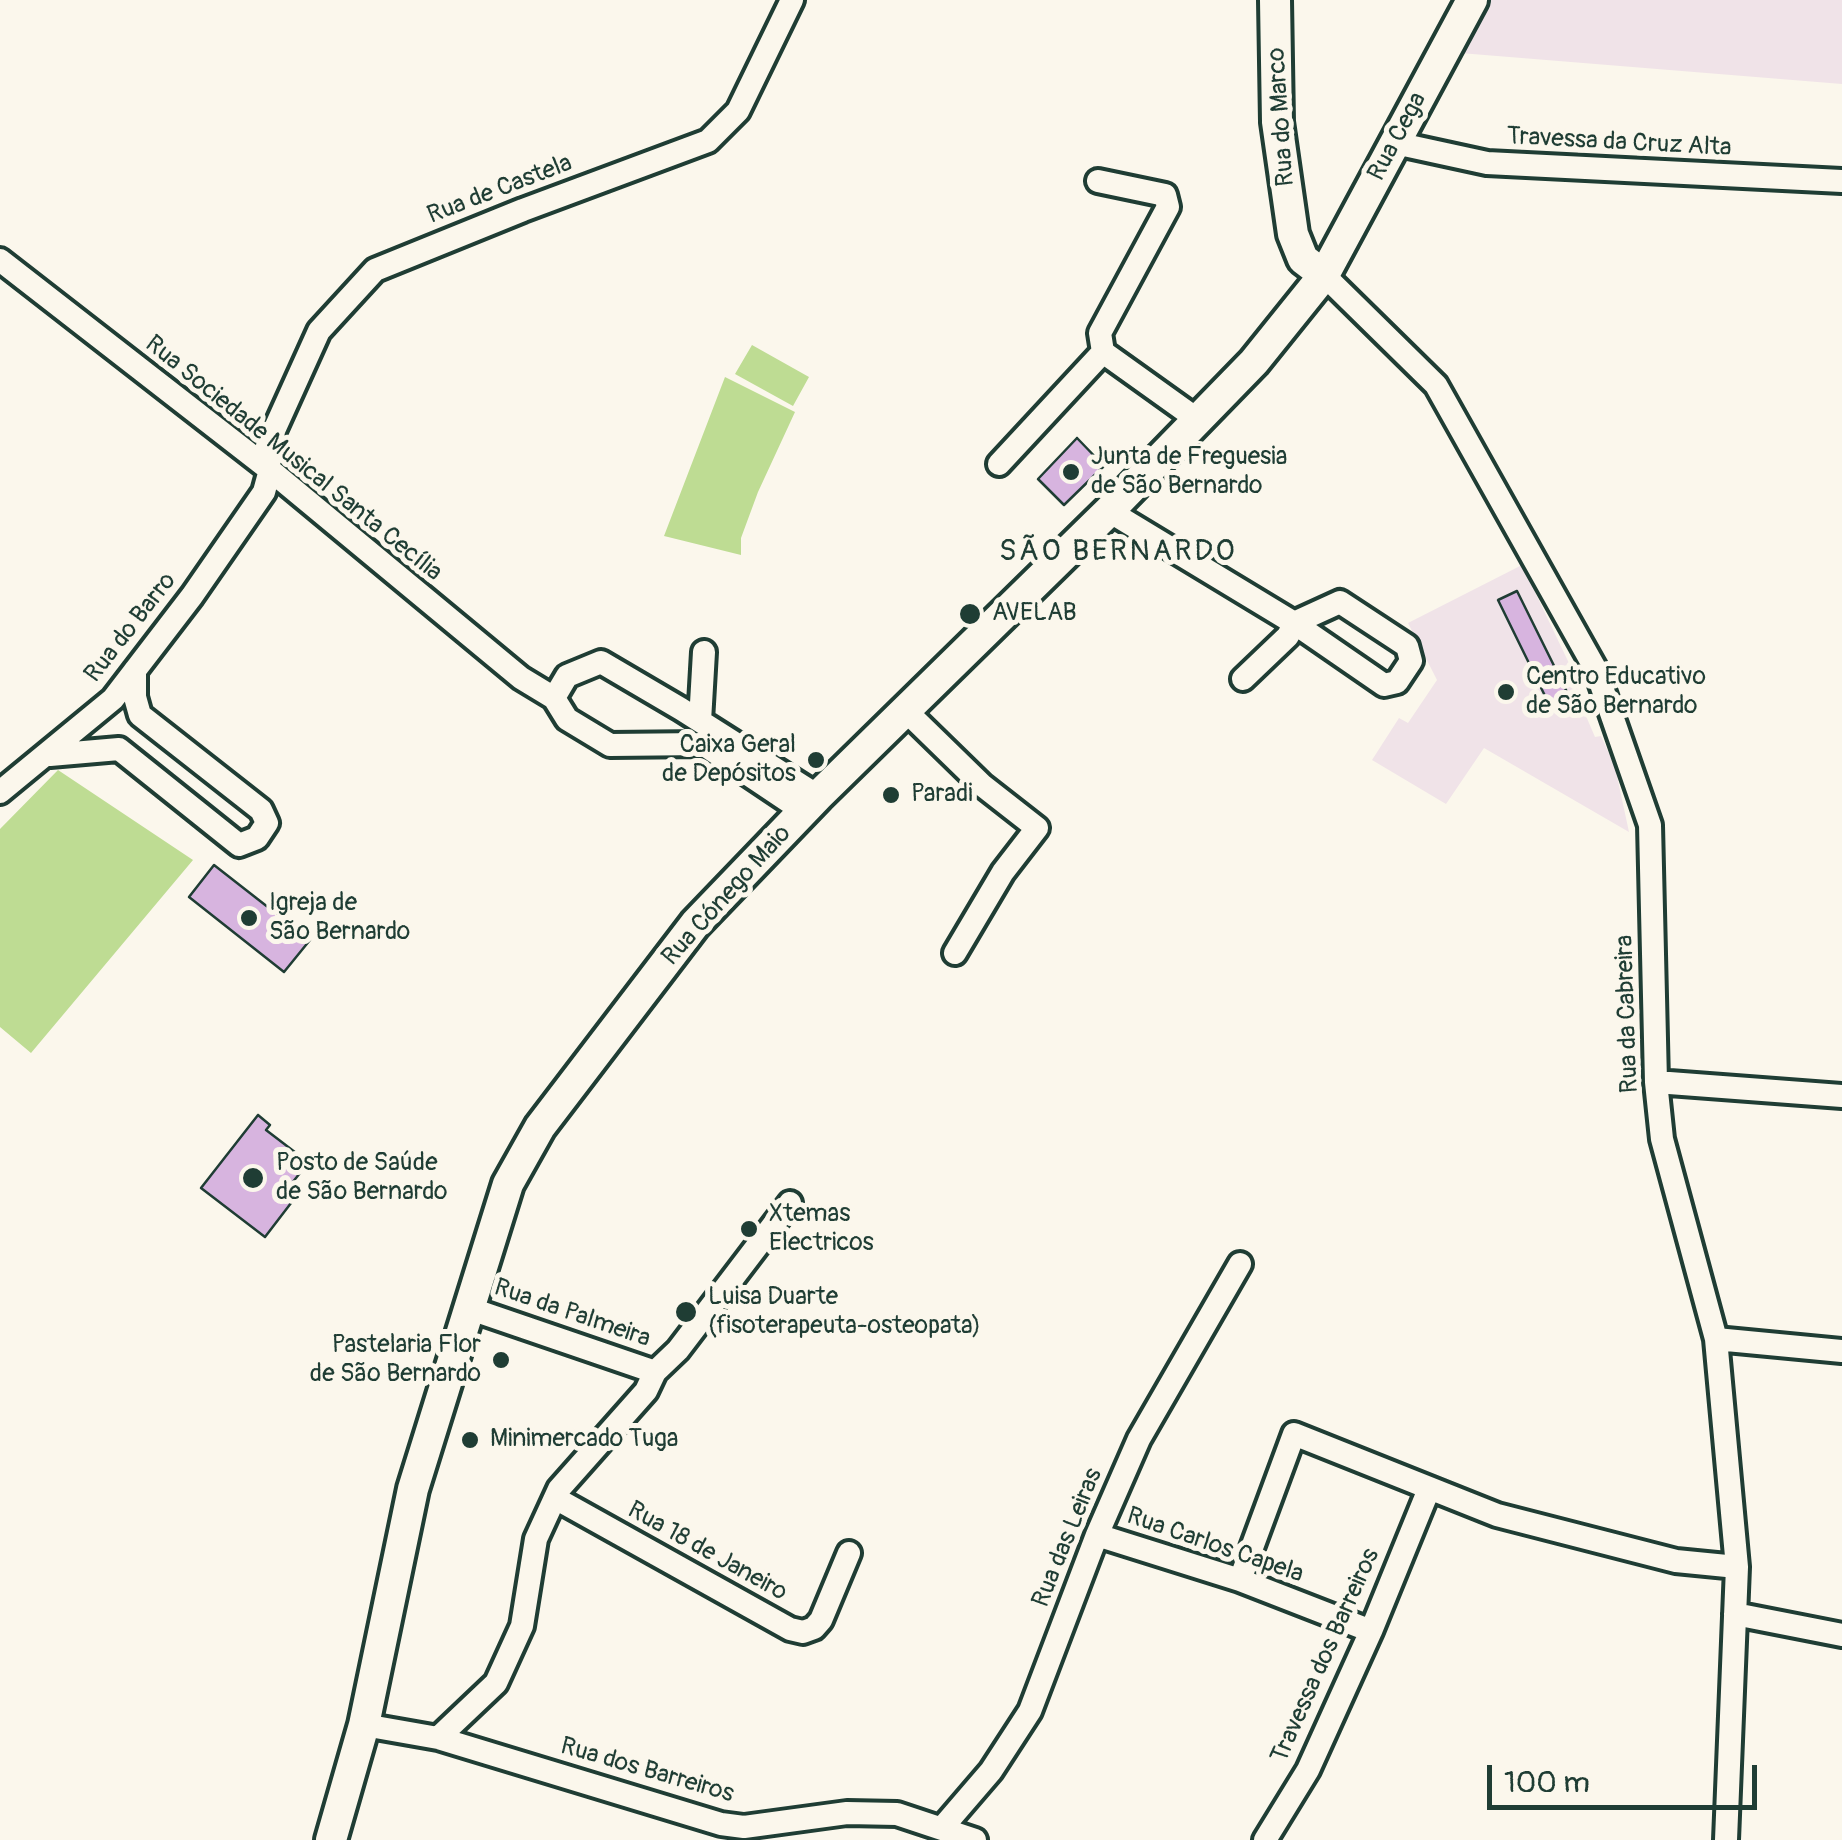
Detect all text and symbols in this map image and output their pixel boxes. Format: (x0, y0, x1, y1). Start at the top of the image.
street label: Rua do Marco (1262, 46, 1302, 188)
street label: Rua Cega (1362, 88, 1434, 186)
street label: Travessa da Cruz Alta (1506, 122, 1732, 164)
street label: Rua de Castela (423, 149, 577, 231)
street label: Rua Sociedade Musical Santa Cecília (138, 330, 448, 588)
place label: Junta de Freguesia de São Bernardo (1091, 443, 1287, 502)
marker: Junta de Freguesia de São Bernardo (1060, 461, 1082, 483)
district label: SÃO BERNARDO (999, 534, 1237, 570)
street label: Rua do Barro (79, 567, 183, 689)
place label: AVELAB (992, 599, 1077, 629)
marker: AVELAB (957, 601, 983, 627)
place label: Centro Educativo de São Bernardo (1526, 663, 1706, 722)
marker: Centro Educativo de São Bernardo (1495, 681, 1517, 703)
place label: Caixa Geral de Depósitos (662, 731, 796, 790)
marker: Caixa Geral de Depósitos (805, 749, 827, 771)
place label: Paradi (911, 780, 973, 810)
marker: Paradi (880, 784, 902, 806)
street label: Rua Cónego Maio (656, 820, 798, 972)
place label: Igreja de São Bernardo (269, 889, 410, 948)
marker: Igreja de São Bernardo (238, 907, 260, 929)
street label: Rua da Cabreira (1610, 934, 1646, 1094)
place label: Posto de Saúde de São Bernardo (276, 1149, 447, 1208)
marker: Posto de Saúde de São Bernardo (240, 1165, 266, 1191)
place label: Xtemas Electricos (769, 1200, 874, 1259)
marker: Xtemas Electricos (738, 1218, 760, 1240)
street label: Rua da Palmeira (490, 1273, 654, 1355)
place label: Luisa Duarte (fisoterapeuta-osteopata) (708, 1283, 981, 1342)
marker: Luisa Duarte (fisoterapeuta-osteopata) (673, 1299, 699, 1325)
place label: Pastelaria Flor de São Bernardo (310, 1331, 481, 1390)
marker: Pastelaria Flor de São Bernardo (490, 1349, 512, 1371)
place label: Minimercado Tuga (490, 1425, 678, 1455)
marker: Minimercado Tuga (459, 1429, 481, 1451)
street label: Rua das Leiras (1027, 1464, 1109, 1612)
street label: Rua 18 de Janeiro (622, 1496, 792, 1608)
street label: Rua Carlos Capela (1123, 1502, 1307, 1590)
street label: Travessa dos Barreiros (1265, 1544, 1387, 1768)
street label: Rua dos Barreiros (557, 1732, 737, 1810)
scale bar (1492, 1745, 1762, 1807)
text: 100 m (1504, 1764, 1590, 1801)

